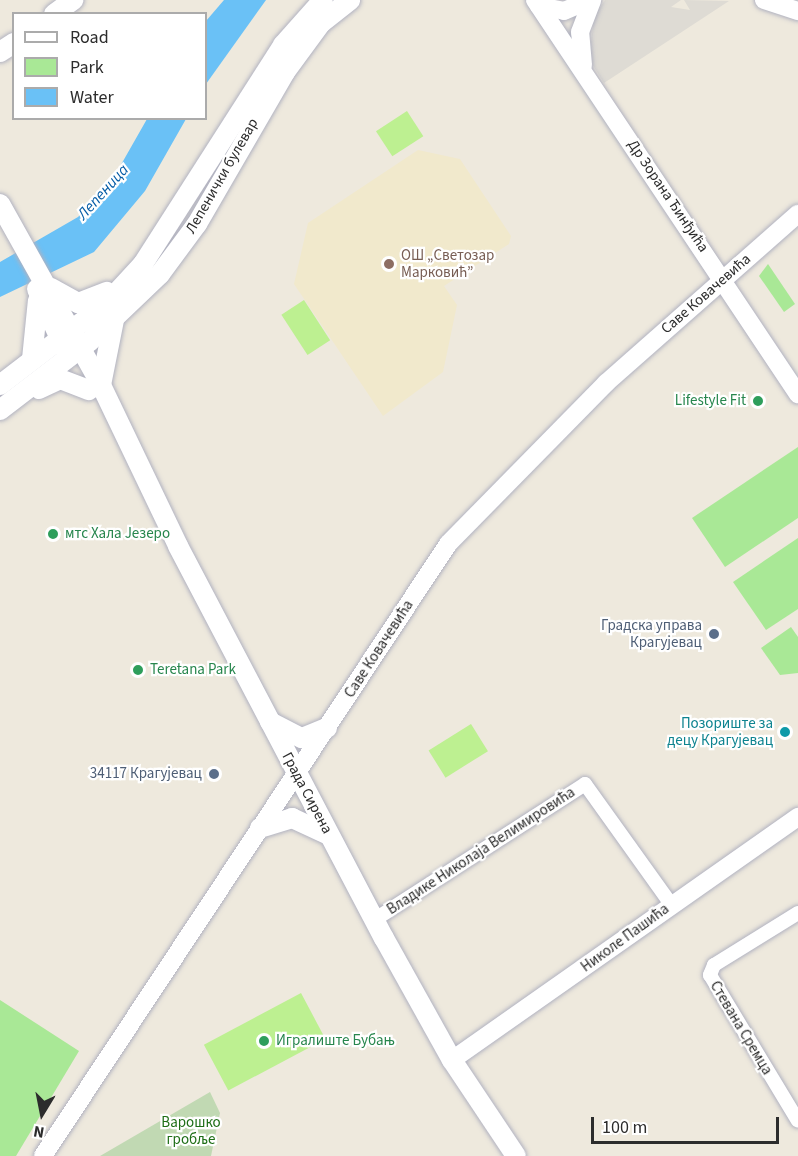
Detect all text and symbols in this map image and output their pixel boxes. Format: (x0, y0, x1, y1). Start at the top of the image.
legend (12, 12, 207, 120)
text: Road (70, 25, 109, 50)
text: Park (70, 55, 104, 80)
text: Water (70, 85, 114, 110)
street label: Лепенички булевар (182, 115, 262, 237)
street label: Др Зорана Ђинђића (624, 136, 712, 256)
water label: Лепеница (73, 160, 133, 224)
place label: ОШ „Светозар Марковић” (401, 246, 494, 281)
street label: Саве Ковачевића (657, 250, 755, 338)
marker: ОШ „Светозар Марковић” (382, 257, 396, 271)
place label: Lifestyle Fit (675, 392, 746, 410)
marker: Lifestyle Fit (751, 394, 765, 408)
place label: мтс Хала Језеро (65, 525, 170, 543)
marker: мтс Хала Језеро (46, 527, 60, 541)
street label: Саве Ковачевића (341, 597, 417, 701)
place label: Градска управа Крагујевац (601, 616, 702, 651)
marker: Градска управа Крагујевац (707, 627, 721, 641)
place label: Teretana Park (150, 661, 236, 679)
marker: Teretana Park (131, 663, 145, 677)
place label: Позориште за децу Крагујевац (667, 714, 773, 749)
marker: Позориште за децу Крагујевац (778, 725, 792, 739)
street label: Града Сирена (278, 749, 336, 837)
place label: 34117 Крагујевац (90, 765, 202, 783)
marker: 34117 Крагујевац (207, 767, 221, 781)
street label: Владике Николаја Велимировића (384, 783, 578, 919)
street label: Николе Пашића (577, 900, 673, 976)
street label: Стевана Сремца (706, 978, 776, 1078)
place label: Игралиште Бубањ (276, 1032, 395, 1050)
marker: Игралиште Бубањ (257, 1034, 271, 1048)
north arrow (12, 1084, 72, 1144)
scale bar (594, 1105, 782, 1143)
park label: Варошко гробље (161, 1113, 221, 1148)
text: 100 m (602, 1115, 647, 1140)
text: N (32, 1120, 46, 1143)

